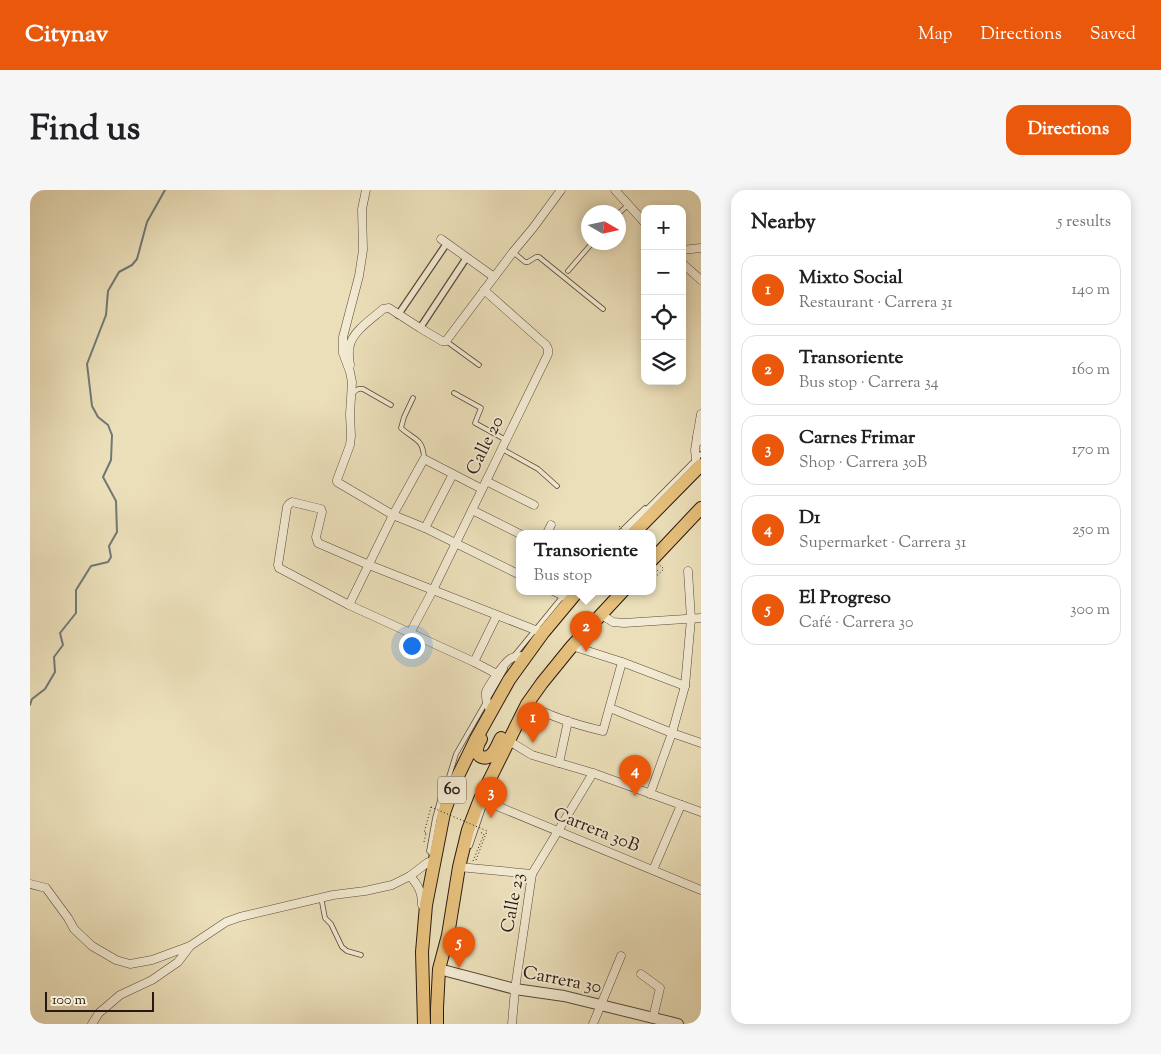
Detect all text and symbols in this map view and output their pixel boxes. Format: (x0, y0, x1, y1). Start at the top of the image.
text: Citynav (25, 18, 108, 52)
text: Map (918, 22, 953, 48)
text: Directions (981, 22, 1062, 48)
text: Saved (1090, 22, 1136, 48)
text: Find us (30, 105, 140, 156)
button: Directions (1006, 105, 1131, 155)
north arrow (581, 205, 626, 250)
map controls (641, 205, 686, 385)
button: + (641, 205, 686, 250)
text: Nearby (751, 208, 816, 238)
text: 5 results (1057, 211, 1111, 234)
button: − (641, 250, 686, 295)
text: Mixto Social (799, 265, 903, 292)
text: 1 (765, 279, 771, 302)
text: 140 m (1072, 279, 1110, 302)
text: Restaurant · Carrera 31 (799, 292, 953, 315)
button: locate (641, 295, 686, 340)
button: layers (641, 340, 686, 385)
text: Transoriente (799, 345, 903, 372)
text: 2 (764, 359, 772, 382)
text: 160 m (1072, 359, 1110, 382)
text: Bus stop · Carrera 34 (799, 372, 939, 395)
street label: Calle 20 (461, 412, 511, 480)
text: Carnes Frimar (799, 425, 915, 452)
text: 3 (765, 439, 771, 462)
text: 170 m (1072, 439, 1110, 462)
text: Shop · Carrera 30B (799, 452, 927, 475)
text: D1 (799, 505, 821, 532)
text: 4 (764, 519, 772, 542)
text: 250 m (1072, 519, 1110, 542)
popup (516, 530, 656, 595)
text: Supermarket · Carrera 31 (799, 532, 966, 555)
text: Transoriente (534, 538, 638, 565)
text: Bus stop (534, 565, 592, 588)
text: El Progreso (799, 585, 891, 612)
text: 5 (765, 599, 771, 622)
text: 300 m (1070, 599, 1110, 622)
pin: 2 (570, 611, 602, 652)
text: Café · Carrera 30 (799, 612, 913, 635)
your location (399, 633, 425, 659)
pin: 1 (517, 702, 549, 743)
pin: 4 (619, 755, 651, 796)
road number: 60 (438, 776, 466, 804)
pin: 3 (475, 777, 507, 818)
street label: Carrera 30B (549, 802, 643, 860)
street label: Calle 23 (495, 871, 533, 935)
pin: 5 (443, 927, 475, 968)
street label: Carrera 30 (520, 961, 604, 1001)
scale bar (45, 989, 154, 1012)
text: 100 m (52, 991, 86, 1011)

